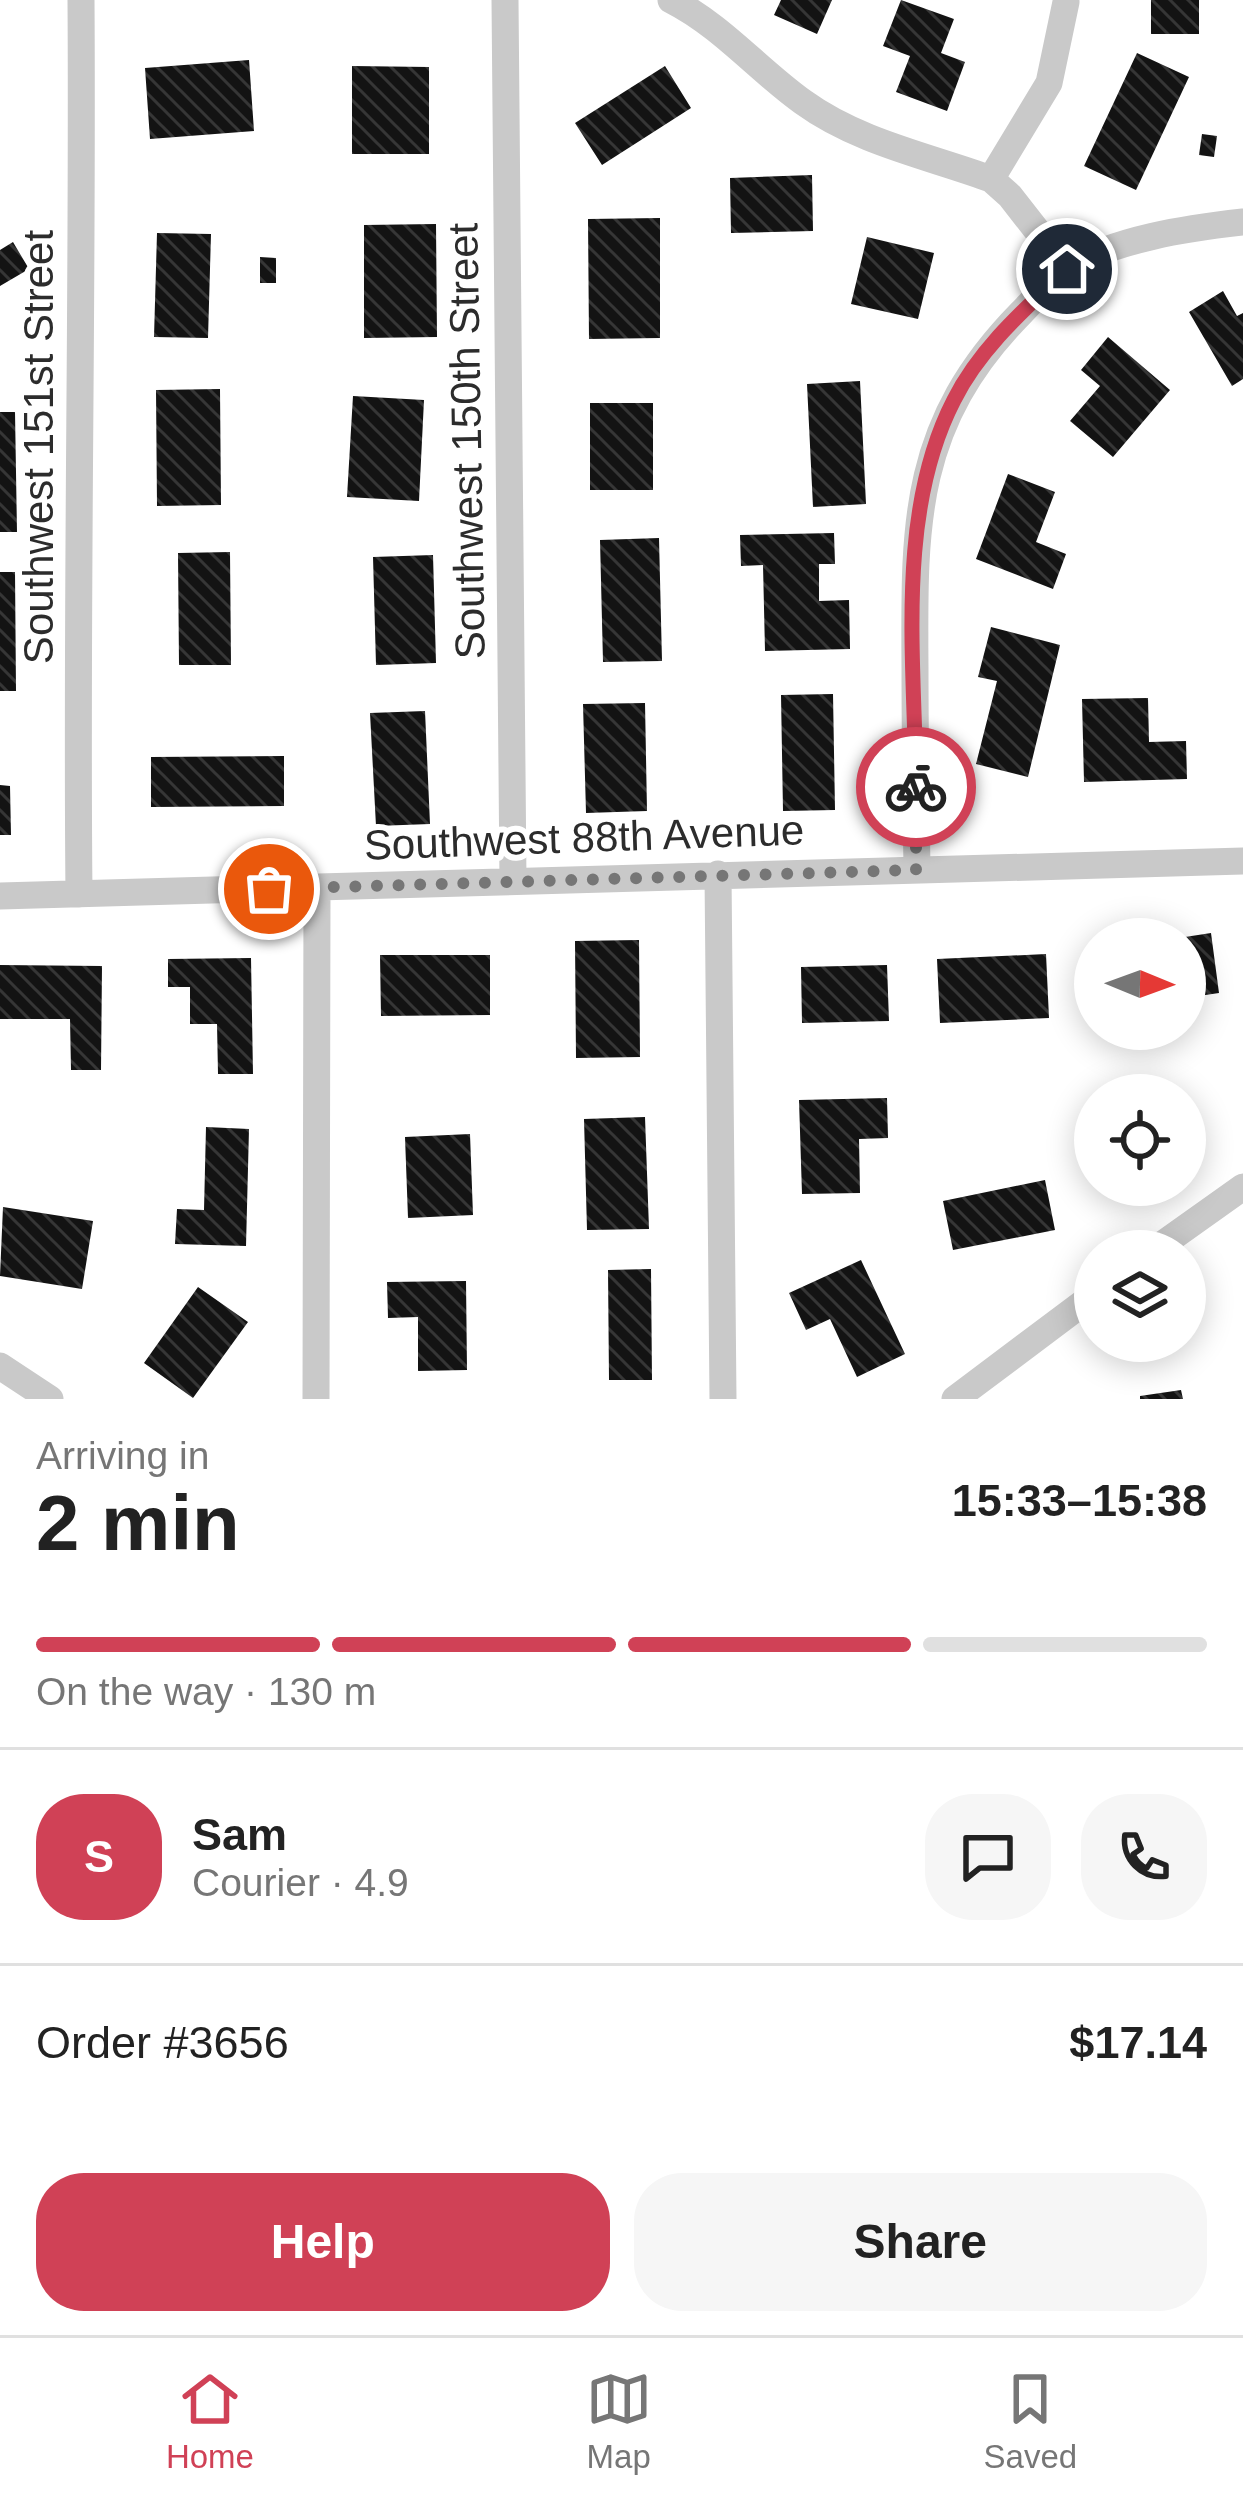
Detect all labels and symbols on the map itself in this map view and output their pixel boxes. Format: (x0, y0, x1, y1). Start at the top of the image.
pin (1016, 218, 1118, 320)
street label: Southwest 150th Street (439, 222, 494, 660)
street label: Southwest 151st Street (15, 230, 62, 664)
courier (856, 727, 976, 847)
street label: Southwest 88th Avenue (363, 806, 805, 869)
pin (218, 838, 320, 940)
north arrow (1074, 918, 1206, 1050)

